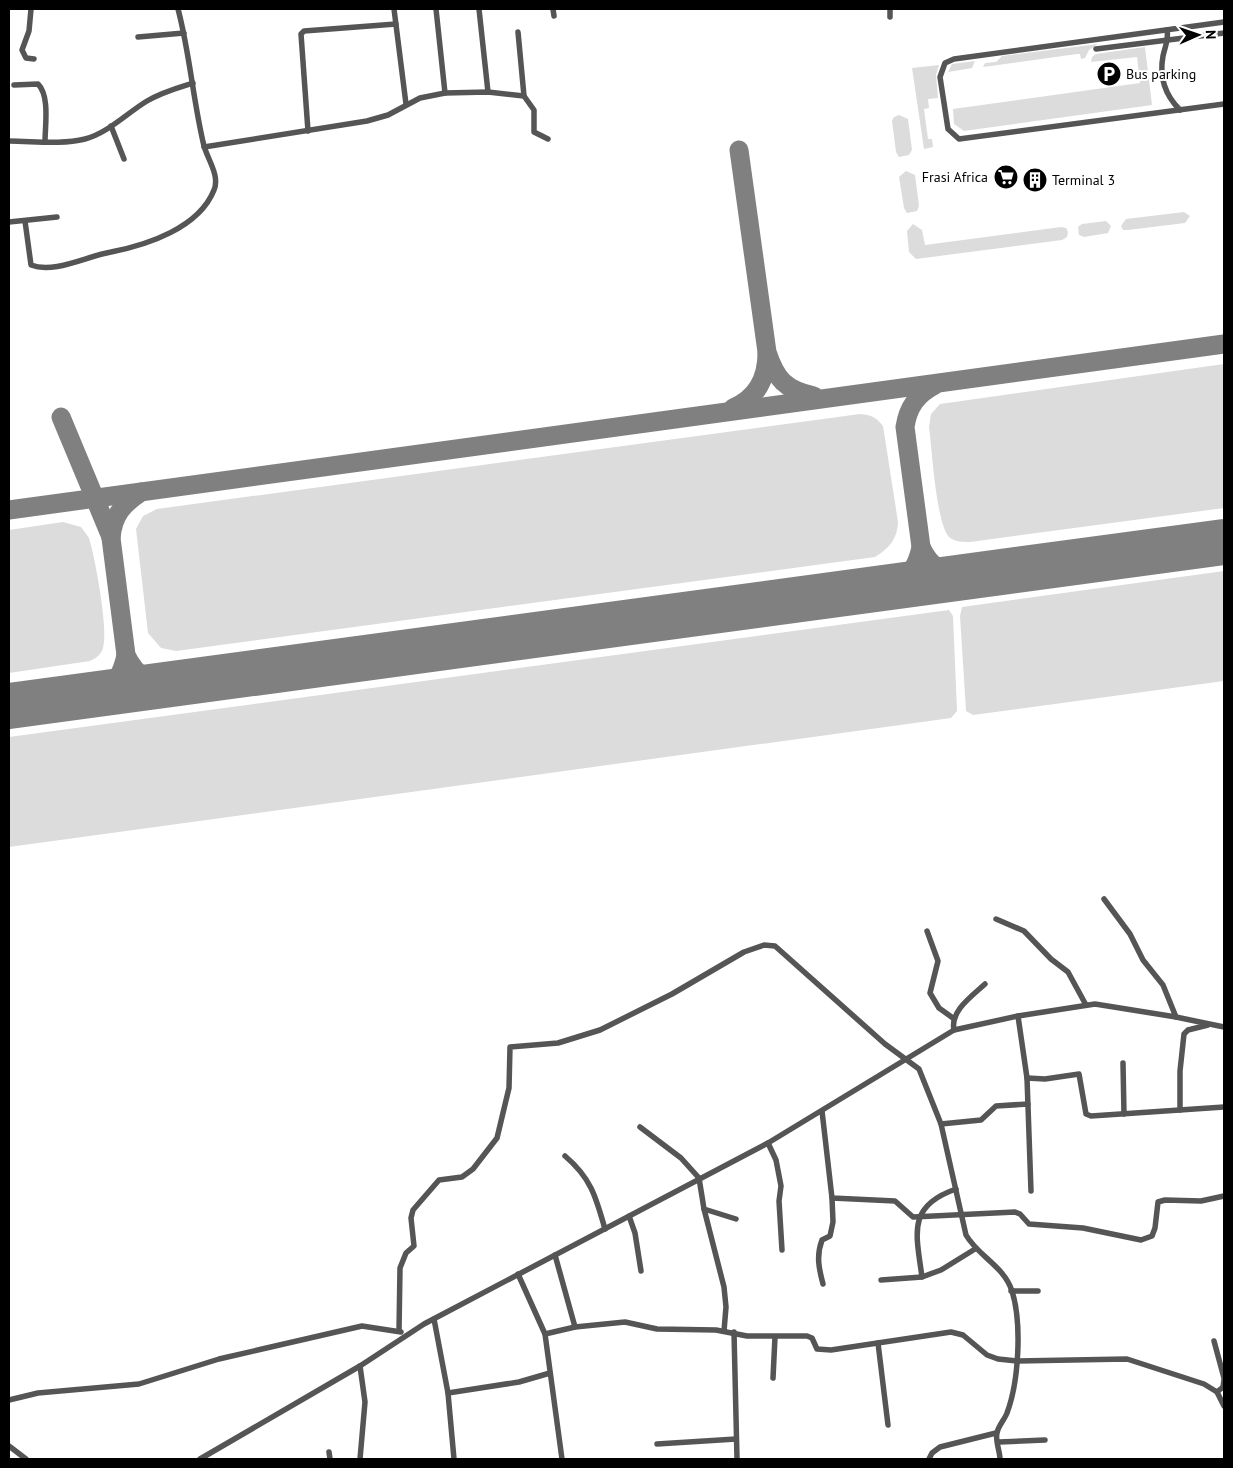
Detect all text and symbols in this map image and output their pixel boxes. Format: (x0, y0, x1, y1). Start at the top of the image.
north arrow (1173, 10, 1223, 60)
text: N (1202, 30, 1220, 39)
parking icon: Bus parking (1096, 61, 1122, 87)
place label: Bus parking (1126, 65, 1196, 83)
supermarket icon: Frasi Africa (993, 164, 1019, 190)
building icon: Terminal 3 (1022, 167, 1048, 193)
place label: Frasi Africa (922, 168, 988, 186)
place label: Terminal 3 (1052, 171, 1115, 189)

